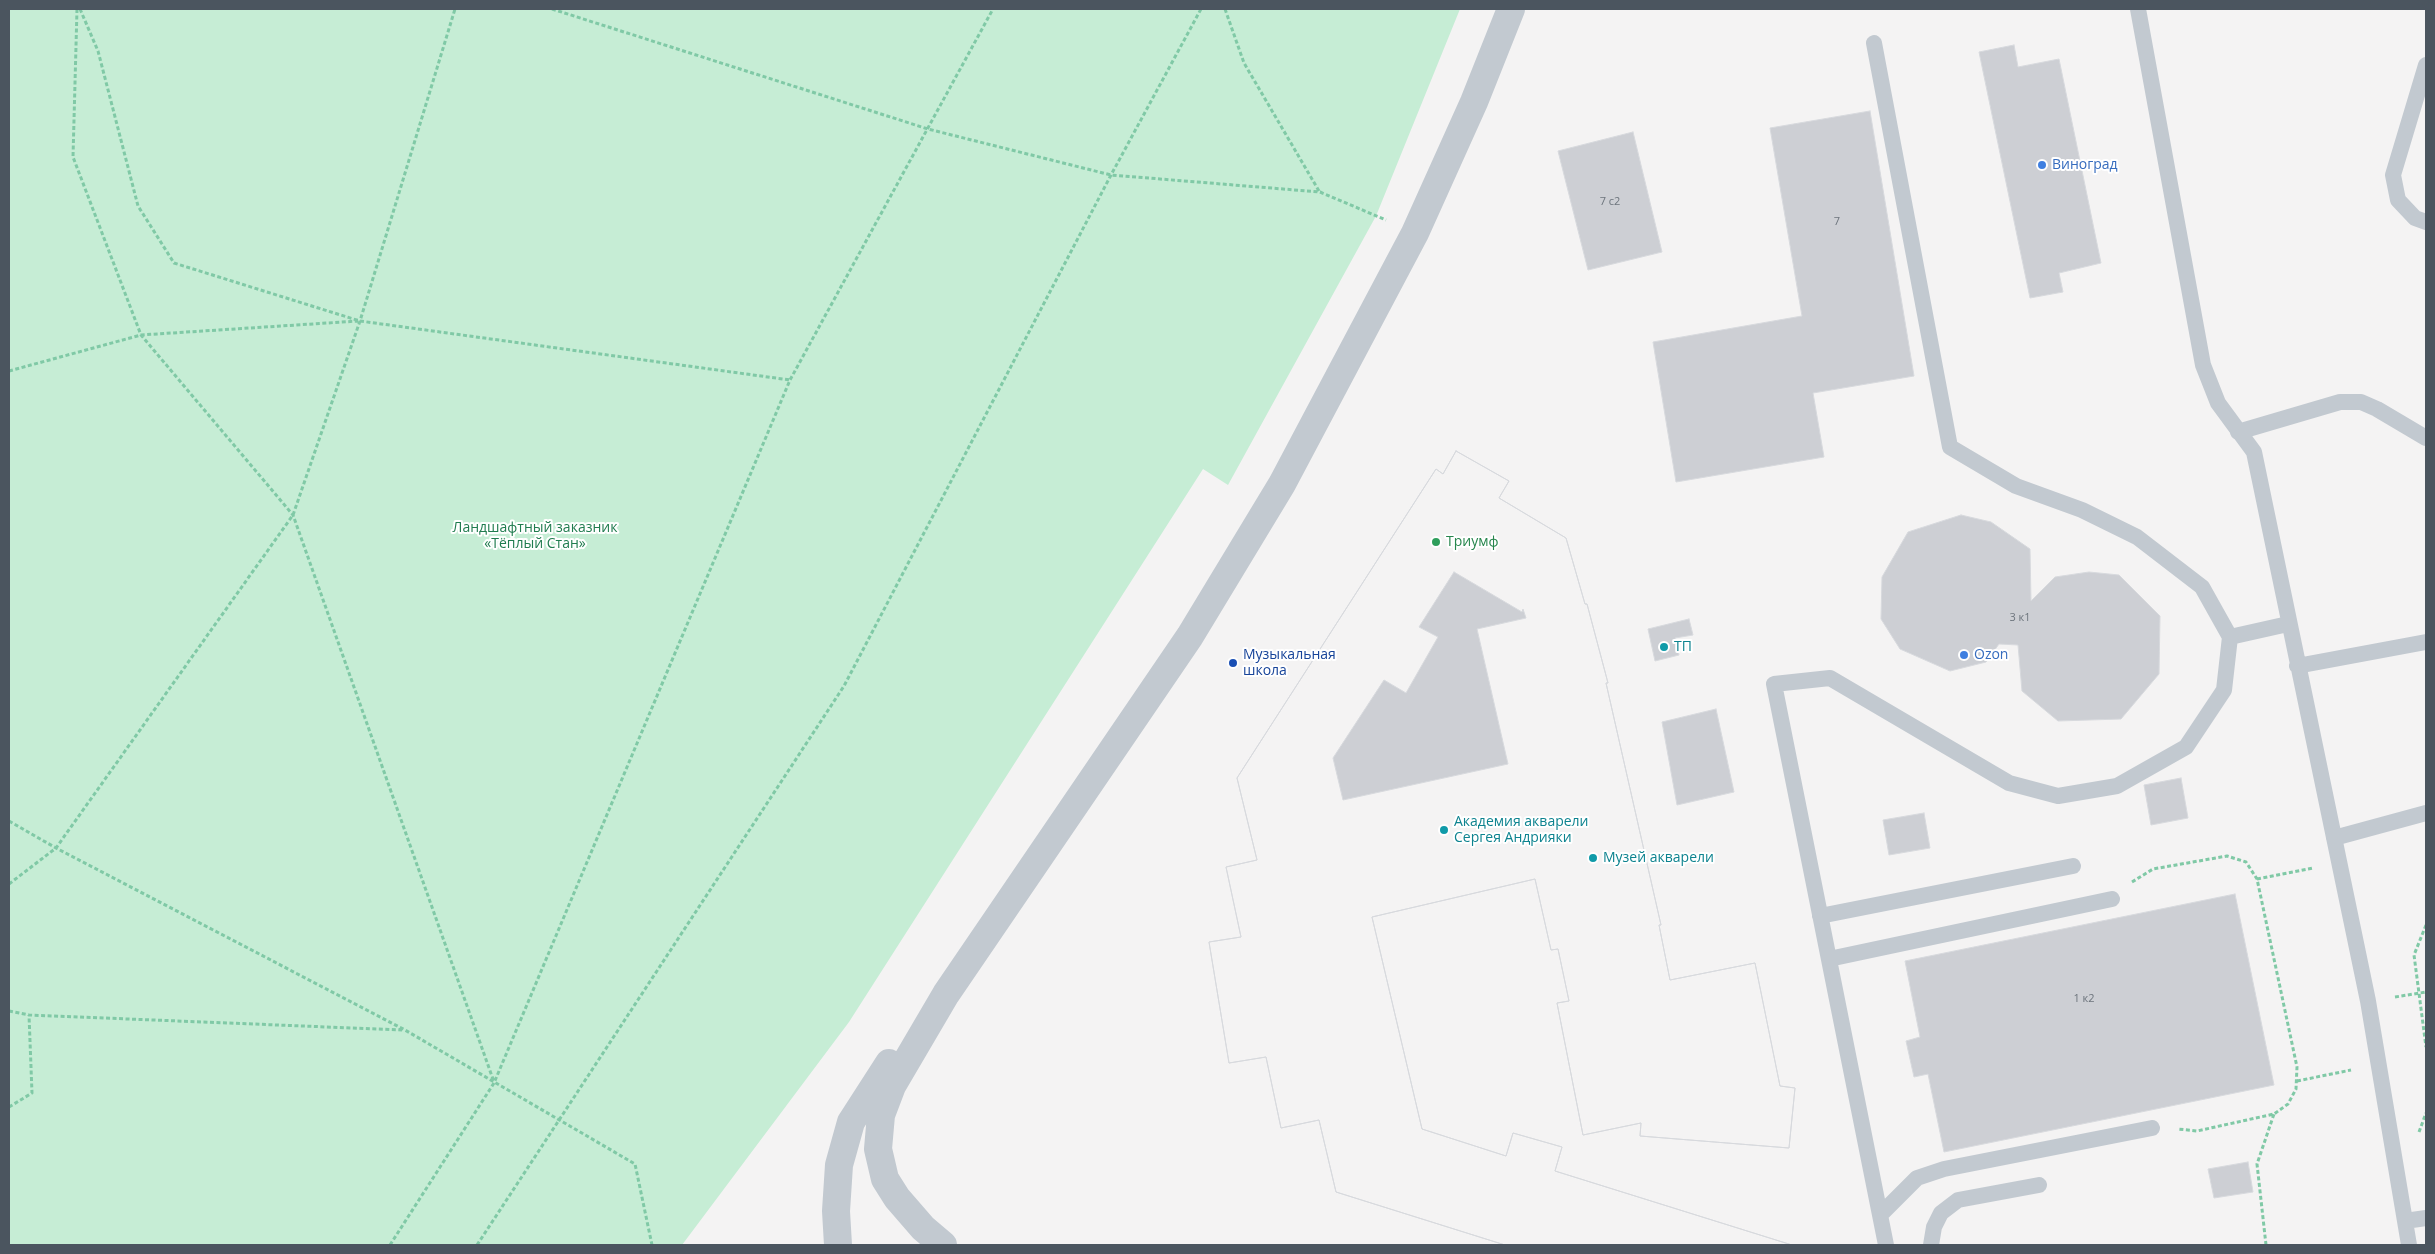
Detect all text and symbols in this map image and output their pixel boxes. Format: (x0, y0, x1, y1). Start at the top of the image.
place label: Виноград (2052, 157, 2118, 173)
marker: Виноград (2036, 159, 2048, 171)
house number: 7 с2 (1600, 195, 1620, 209)
house number: 7 (1834, 215, 1840, 229)
park label: Ландшафтный заказник «Тёплый Стан» (453, 520, 617, 552)
place label: Триумф (1446, 534, 1498, 550)
marker: Триумф (1430, 536, 1442, 548)
house number: 3 к1 (2009, 611, 2031, 625)
place label: ТП (1674, 639, 1692, 655)
marker: ТП (1658, 641, 1670, 653)
place label: Музыкальная школа (1243, 647, 1336, 680)
place label: Ozon (1974, 647, 2008, 663)
marker: Ozon (1958, 649, 1970, 661)
marker: Музыкальная школа (1227, 657, 1239, 669)
place label: Академия акварели Сергея Андрияки (1454, 814, 1588, 846)
marker: Академия акварели Сергея Андрияки (1438, 824, 1450, 836)
place label: Музей акварели (1603, 850, 1714, 866)
marker: Музей акварели (1587, 852, 1599, 864)
house number: 1 к2 (2073, 992, 2095, 1006)

